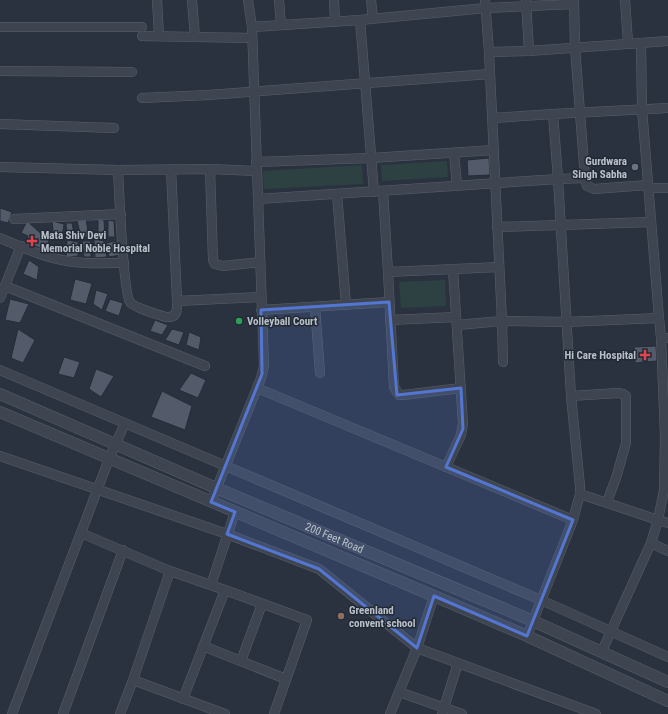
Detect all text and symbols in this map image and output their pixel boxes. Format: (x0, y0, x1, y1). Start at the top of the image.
place label: Gurdwara Singh Sabha (572, 155, 627, 181)
marker: Gurdwara Singh Sabha (630, 162, 640, 172)
place label: Mata Shiv Devi Memorial Noble Hospital (41, 229, 150, 255)
marker: Mata Shiv Devi Memorial Noble Hospital (26, 235, 38, 247)
place label: Volleyball Court (247, 315, 318, 328)
marker: Volleyball Court (234, 316, 244, 326)
place label: Hi Care Hospital (564, 349, 636, 362)
marker: Hi Care Hospital (639, 349, 651, 361)
street label: 200 Feet Road (303, 520, 366, 556)
place label: Greenland convent school (349, 604, 416, 630)
marker: Greenland convent school (336, 611, 346, 621)

